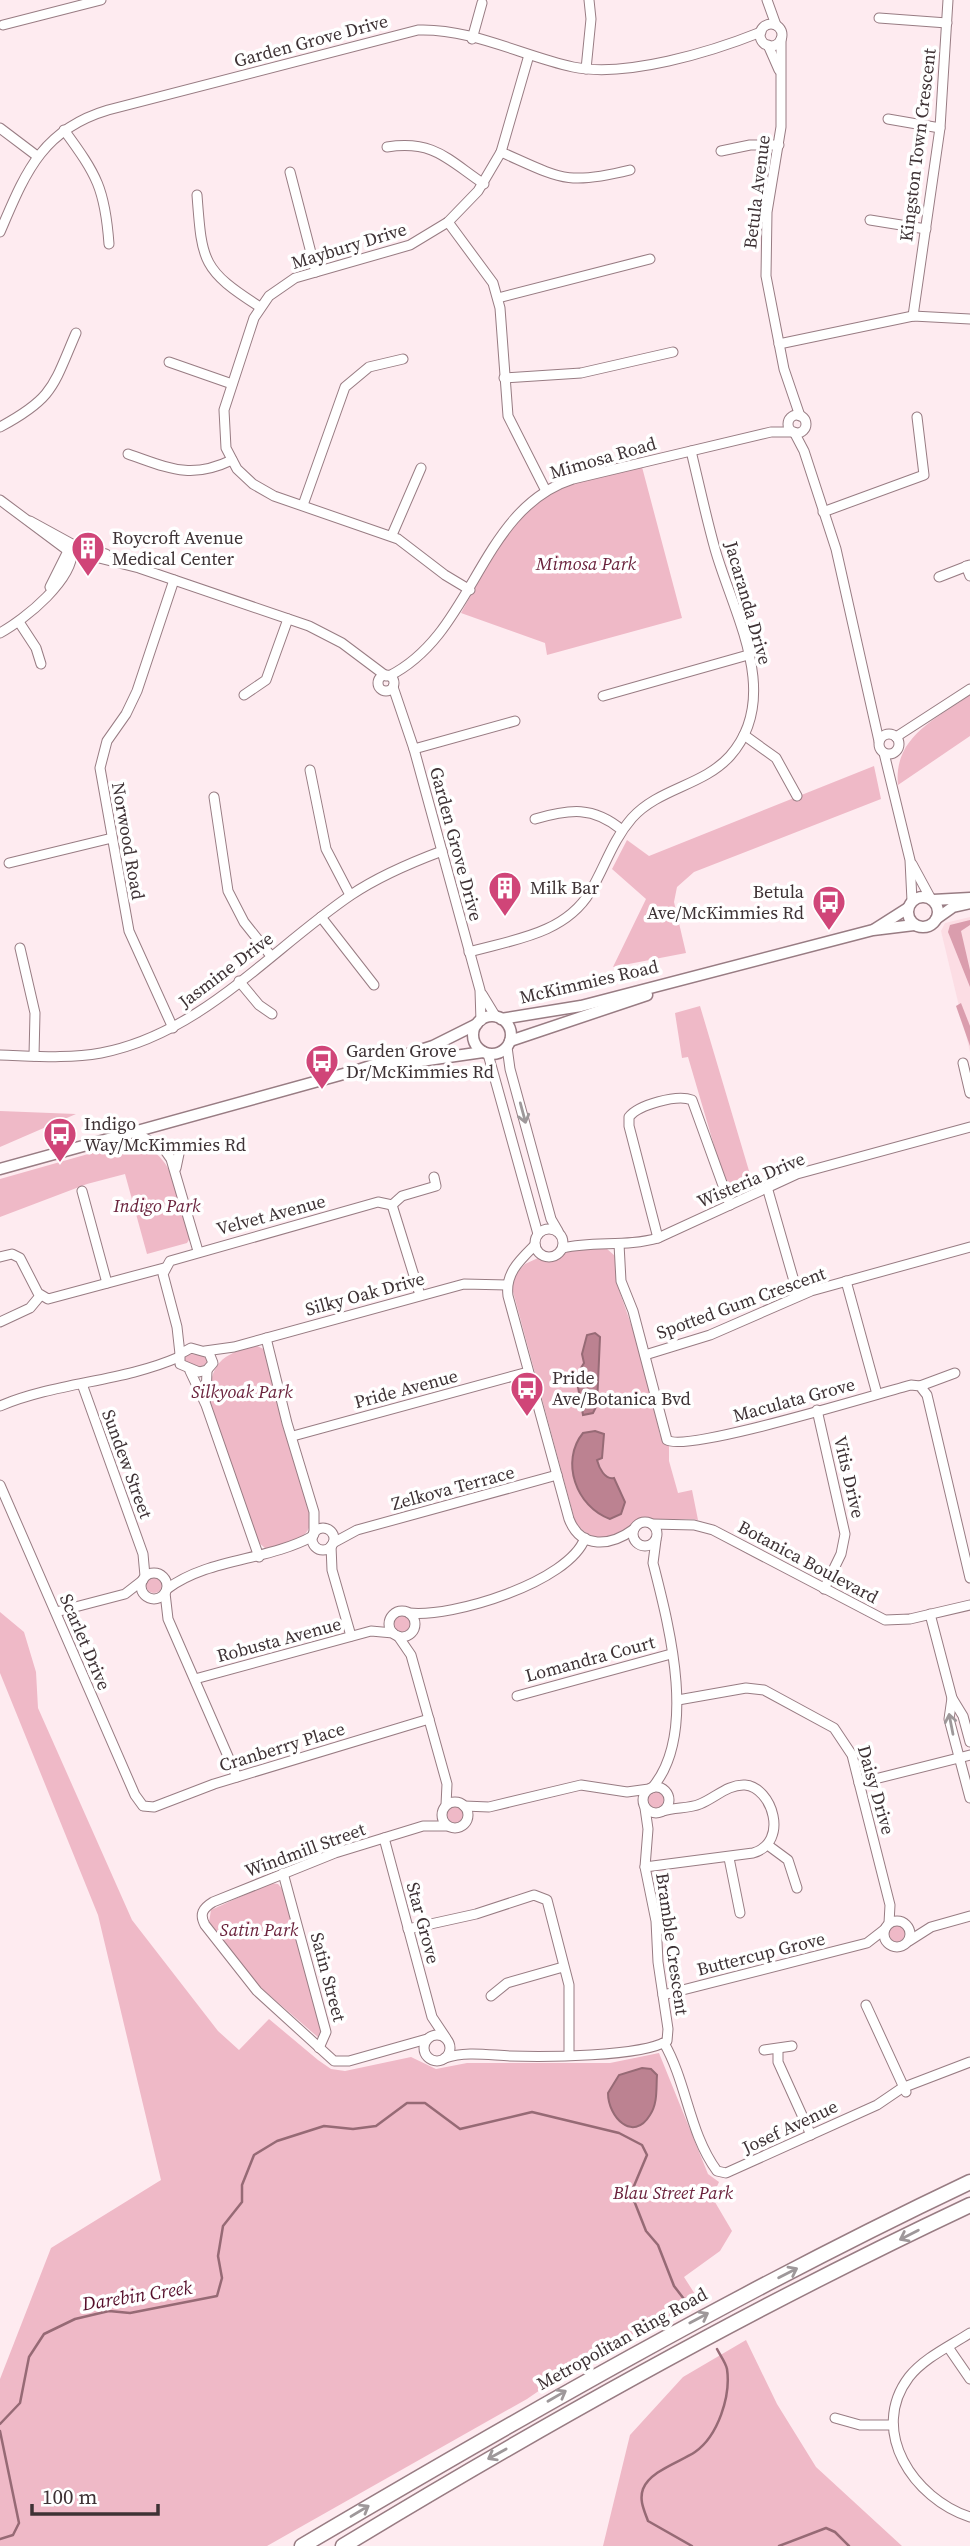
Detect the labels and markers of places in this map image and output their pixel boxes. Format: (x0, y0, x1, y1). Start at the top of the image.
place label: Roycroft Avenue Medical Center (112, 525, 243, 571)
building icon: Roycroft Avenue Medical Center (69, 529, 107, 578)
building icon: Milk Bar (486, 869, 524, 918)
place label: Milk Bar (530, 875, 599, 900)
place label: Betula Ave/McKimmies Rd (647, 879, 805, 925)
bus stop icon: Betula Ave/McKimmies Rd (810, 883, 848, 932)
place label: Garden Grove Dr/McKimmies Rd (346, 1038, 494, 1084)
bus stop icon: Garden Grove Dr/McKimmies Rd (303, 1042, 341, 1091)
place label: Indigo Way/McKimmies Rd (84, 1111, 246, 1157)
bus stop icon: Indigo Way/McKimmies Rd (41, 1115, 79, 1164)
place label: Pride Ave/Botanica Bvd (552, 1365, 691, 1411)
bus stop icon: Pride Ave/Botanica Bvd (508, 1369, 546, 1418)

